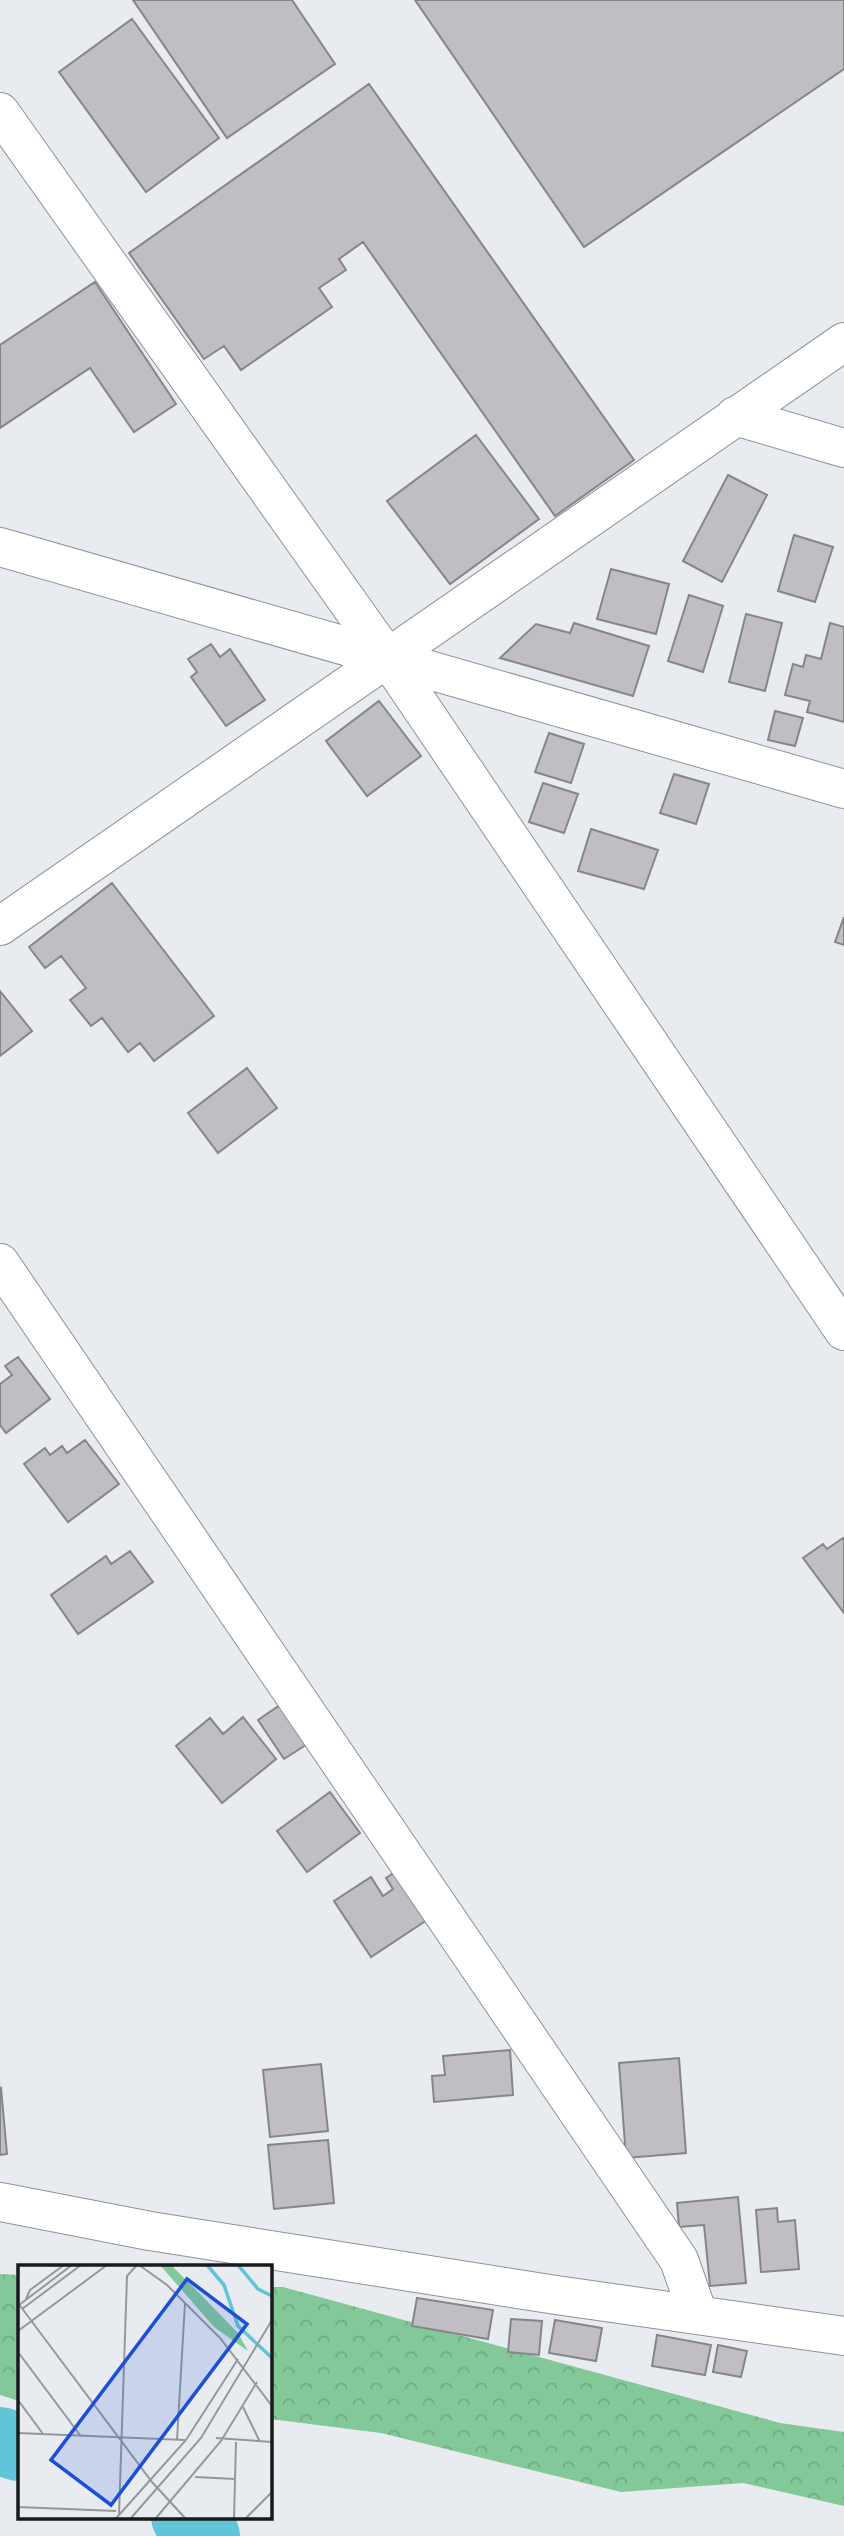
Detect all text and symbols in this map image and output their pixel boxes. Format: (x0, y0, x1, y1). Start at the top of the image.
inset map (18, 2265, 271, 2518)

